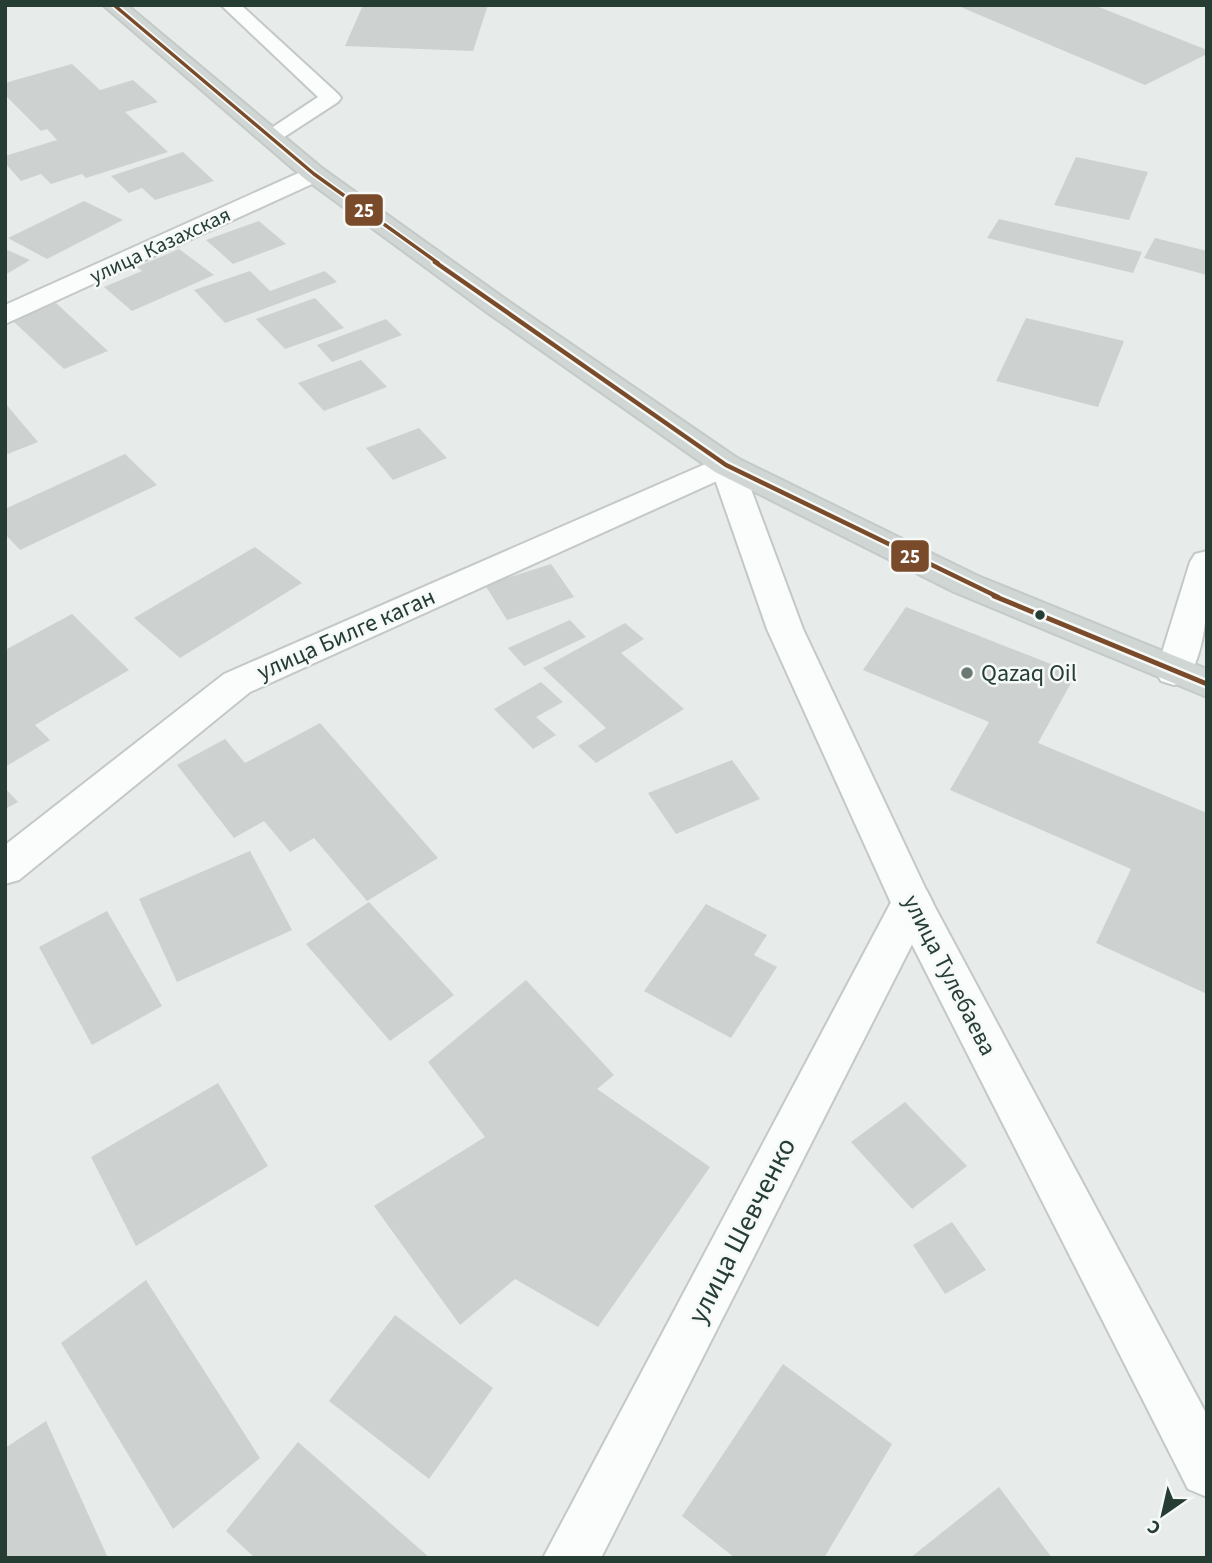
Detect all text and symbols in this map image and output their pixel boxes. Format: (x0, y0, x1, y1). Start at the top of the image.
line badge: 25 (344, 193, 384, 227)
text: 25 (354, 198, 374, 225)
street label: улица Казахская (85, 199, 235, 291)
line badge: 25 (890, 539, 930, 573)
text: 25 (900, 544, 920, 571)
street label: улица Билге каган (251, 579, 441, 689)
unlabelled marker (1033, 608, 1047, 622)
place label: Qazaq Oil (981, 656, 1077, 691)
marker: Qazaq Oil (959, 665, 975, 681)
street label: улица Тулебаева (894, 889, 1005, 1062)
street label: улица Шевченко (678, 1131, 806, 1330)
north arrow (1128, 1479, 1198, 1549)
text: С (1142, 1513, 1166, 1541)

